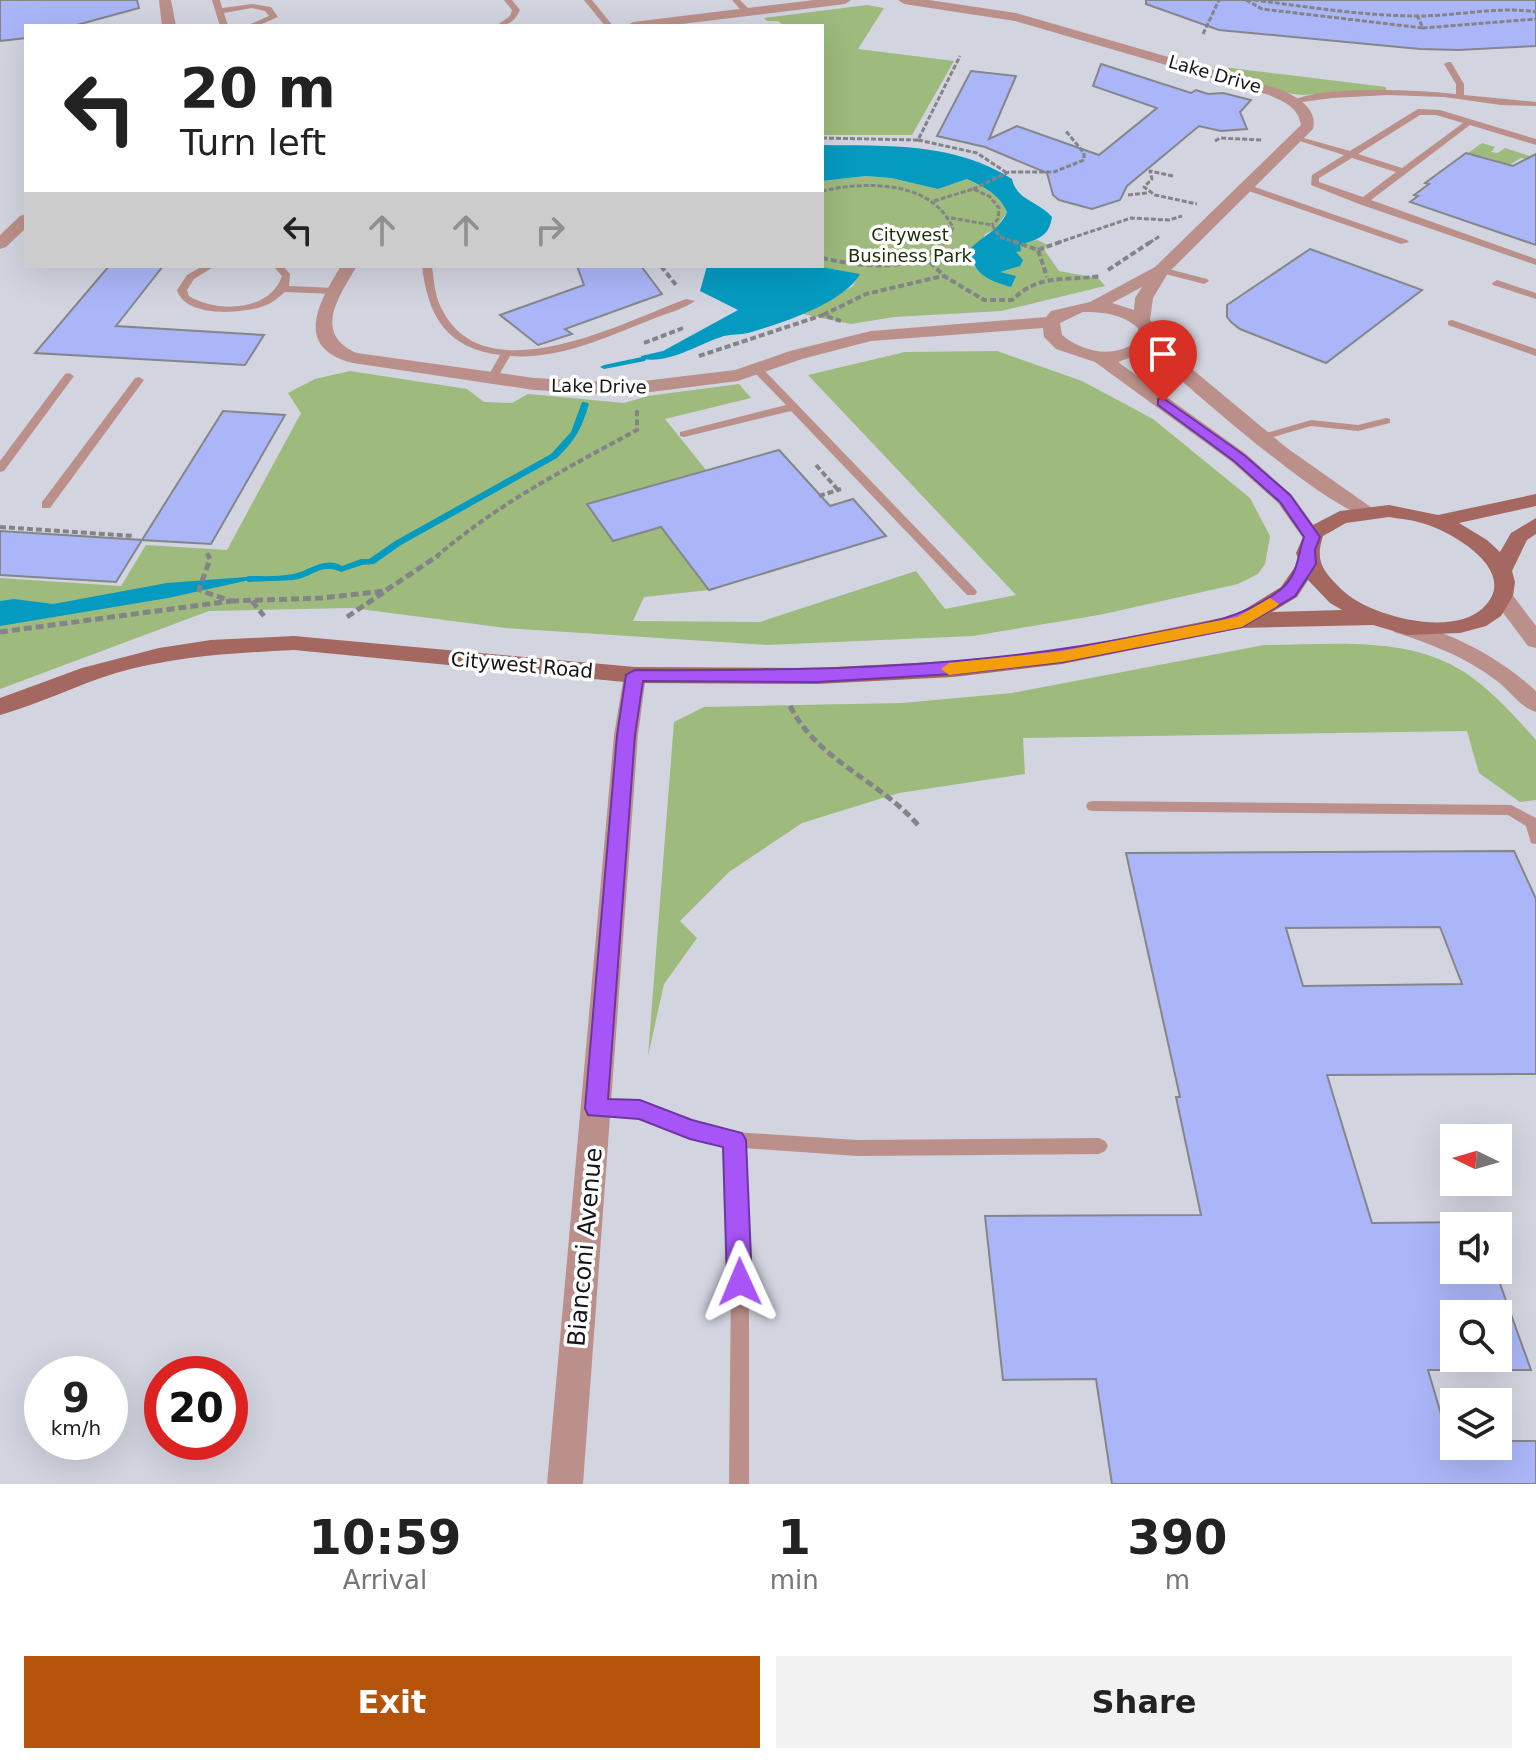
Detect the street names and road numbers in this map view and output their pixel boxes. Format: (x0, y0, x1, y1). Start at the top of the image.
street label: Lake Drive (1166, 51, 1264, 97)
street label: Lake Drive (551, 375, 647, 397)
street label: Citywest Road (450, 647, 594, 683)
street label: Bianconi Avenue (562, 1146, 608, 1348)

